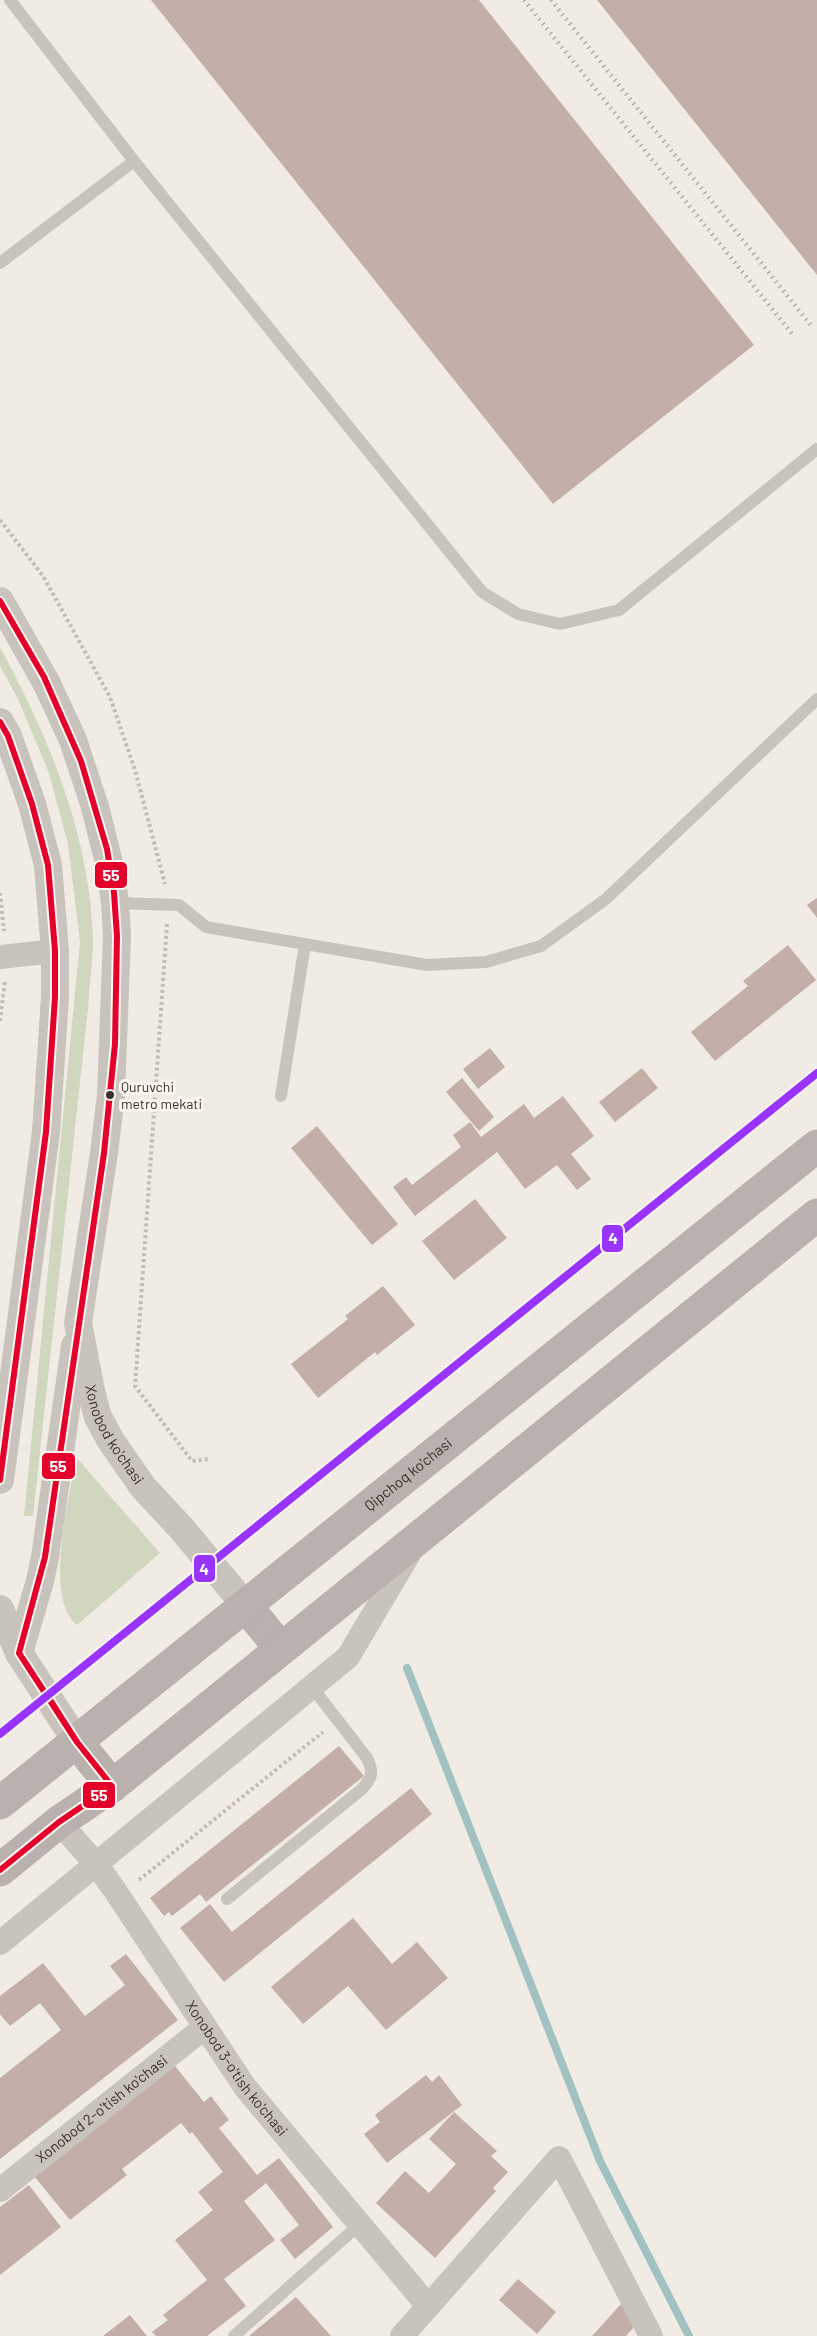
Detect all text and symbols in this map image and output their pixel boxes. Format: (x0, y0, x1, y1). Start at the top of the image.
line badge: 55 (94, 861, 128, 889)
text: 55 (102, 865, 120, 884)
place label: Quruvchi metro mekati (121, 1078, 202, 1112)
marker: Quruvchi metro mekati (104, 1089, 116, 1101)
line badge: 4 (601, 1224, 624, 1253)
text: 4 (608, 1228, 618, 1247)
street label: Xonobod ko'chasi (82, 1383, 148, 1487)
street label: Qipchoq ko'chasi (360, 1433, 455, 1514)
line badge: 55 (41, 1452, 76, 1480)
text: 55 (49, 1456, 67, 1475)
line badge: 4 (193, 1554, 216, 1583)
text: 4 (199, 1559, 209, 1578)
line badge: 55 (82, 1781, 116, 1809)
text: 55 (90, 1785, 108, 1804)
street label: Xonobod 3-o'tish ko'chasi (182, 1997, 292, 2139)
street label: Xonobod 2-o'tish ko'chasi (32, 2051, 171, 2166)

